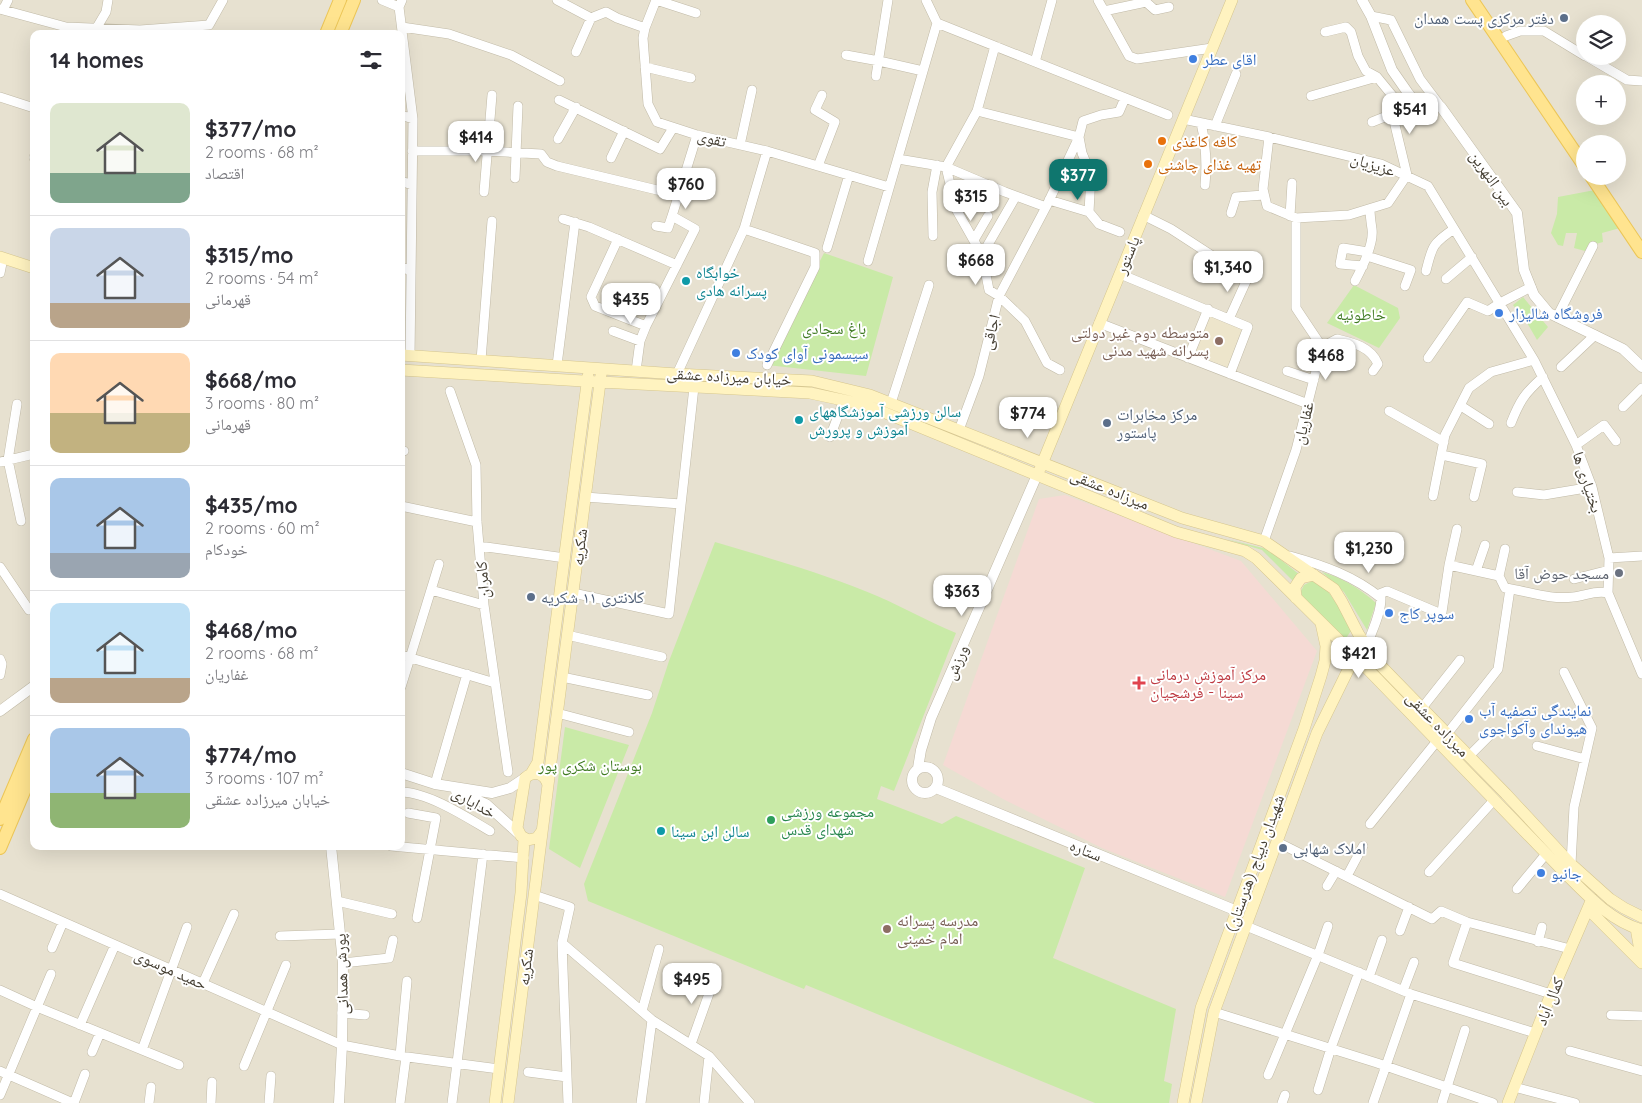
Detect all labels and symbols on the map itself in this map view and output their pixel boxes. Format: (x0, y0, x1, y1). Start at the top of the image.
place label: دفتر مرکزی پست همدان (1414, 8, 1554, 29)
marker: دفتر مرکزی پست همدان (1558, 12, 1570, 24)
place label: اقای عطر (1202, 49, 1256, 70)
marker: اقای عطر (1187, 53, 1199, 65)
pin: $541 (1380, 92, 1440, 135)
pin: $414 (446, 120, 506, 163)
street label: تقوی (695, 125, 729, 152)
place label: کافه کاغذی (1172, 131, 1238, 152)
marker: کافه کاغذی (1156, 135, 1168, 147)
street label: بین النهرین (1465, 146, 1518, 210)
street label: عزیزیان (1348, 148, 1398, 181)
place label: تهیه غذای چاشنی (1158, 154, 1261, 175)
pin: $377 (1048, 158, 1108, 201)
marker: تهیه غذای چاشنی (1142, 158, 1154, 170)
pin: $760 (656, 168, 716, 210)
pin: $315 (941, 180, 1001, 222)
street label: پاستور (1110, 233, 1144, 278)
pin: $668 (946, 244, 1006, 286)
pin: $1,340 (1187, 250, 1269, 293)
place label: خوابگاه پسرانه هادی (696, 262, 767, 301)
marker: خوابگاه پسرانه هادی (680, 275, 692, 287)
pin: $435 (601, 282, 661, 325)
place label: فروشگاه شالیزار (1508, 303, 1603, 323)
park label: خاطونیه (1336, 304, 1386, 324)
marker: فروشگاه شالیزار (1493, 307, 1505, 319)
street label: اجاقی (976, 312, 1005, 352)
park label: باغ سجادی (802, 318, 866, 339)
place label: متوسطه دوم غیر دولتی پسرانه شهید مدنی (1071, 322, 1209, 361)
marker: متوسطه دوم غیر دولتی پسرانه شهید مدنی (1213, 335, 1225, 347)
pin: $468 (1296, 338, 1356, 381)
place label: سیسمونی آوای کودک (746, 343, 868, 364)
marker: سیسمونی آوای کودک (730, 347, 742, 359)
street label: خیابان میرزاده عشقی (666, 363, 792, 390)
pin: $774 (998, 396, 1058, 439)
street label: غفاریان (1288, 400, 1319, 447)
place label: سالن ورزشی آموزشگاههای آموزش و پرورش (809, 401, 961, 440)
place label: مرکز مخابرات پاستور (1116, 404, 1197, 442)
marker: سالن ورزشی آموزشگاههای آموزش و پرورش (793, 414, 805, 426)
marker: مرکز مخابرات پاستور (1101, 417, 1113, 429)
street label: بختیاری ها (1568, 449, 1607, 515)
street label: میرزاده عشقی (1067, 464, 1152, 515)
street label: شکریه (567, 527, 591, 567)
pin: $1,230 (1328, 532, 1410, 574)
street label: کامران (470, 560, 495, 600)
place label: مسجد حوض آقا (1514, 563, 1609, 584)
marker: مسجد حوض آقا (1613, 567, 1625, 579)
pin: $363 (932, 574, 992, 617)
place label: کلانتری ۱۱ شکریه (541, 587, 644, 608)
marker: کلانتری ۱۱ شکریه (525, 591, 537, 603)
place label: سوپر کاج (1399, 603, 1454, 624)
marker: سوپر کاج (1383, 607, 1395, 619)
pin: $421 (1329, 636, 1389, 679)
street label: ورزش (940, 641, 973, 683)
place label: مرکز آموزش درمانی سینا - فرشچیان (1150, 664, 1266, 703)
marker: مرکز آموزش درمانی سینا - فرشچیان (1132, 676, 1146, 690)
street label: میرزاده عشقی (1401, 687, 1474, 761)
place label: نمایندگی تصفیه آب هیوندای وآکواجوی (1479, 700, 1591, 739)
marker: نمایندگی تصفیه آب هیوندای وآکواجوی (1463, 713, 1475, 725)
park label: بوستان شکری پور (537, 755, 642, 776)
street label: خدایاری (448, 782, 499, 823)
street label: شهیدان دیباج (هنرستان) (1220, 792, 1289, 934)
place label: مجموعه ورزشی شهدای قدس (781, 801, 874, 840)
marker: مجموعه ورزشی شهدای قدس (765, 814, 777, 826)
place label: سالن ابن سینا (671, 821, 750, 842)
marker: سالن ابن سینا (655, 825, 667, 837)
street label: ستاره (1067, 835, 1105, 865)
place label: املاک شهابی (1293, 838, 1366, 859)
marker: املاک شهابی (1277, 842, 1289, 854)
place label: جانبو (1551, 863, 1582, 883)
marker: جانبو (1535, 867, 1547, 879)
place label: مدرسه پسرانه امام خمینی (897, 910, 978, 949)
marker: مدرسه پسرانه امام خمینی (881, 923, 893, 935)
street label: پورش همدانی (330, 933, 353, 1015)
street label: حمید موسوی (131, 944, 210, 995)
street label: شکریه (513, 947, 537, 987)
pin: $495 (662, 962, 722, 1005)
street label: کمال آباد (1530, 974, 1569, 1028)

